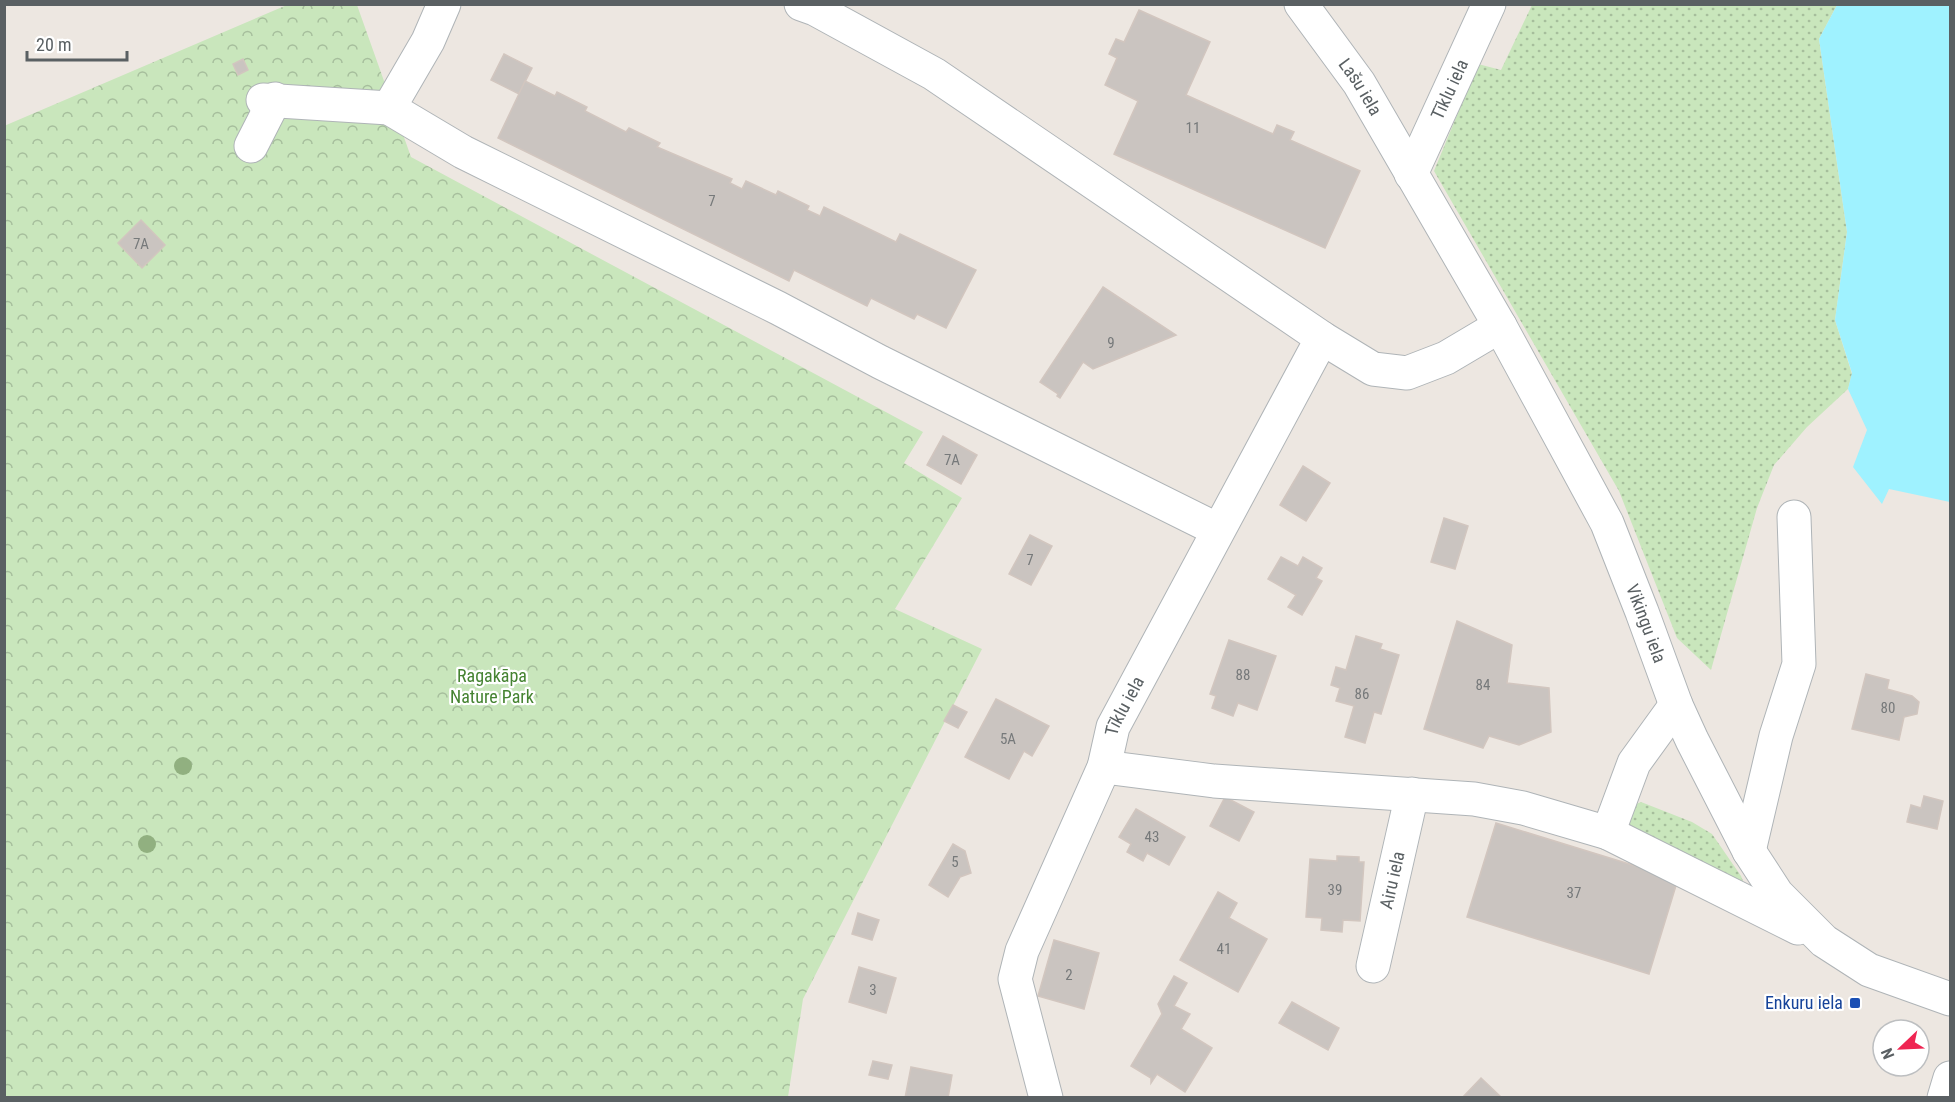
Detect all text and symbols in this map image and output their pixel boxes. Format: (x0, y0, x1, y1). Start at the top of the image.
scale bar (27, 24, 128, 62)
text: 20 m (36, 34, 71, 55)
street label: Lašu iela (1334, 54, 1386, 119)
street label: Tīklu iela (1426, 56, 1472, 123)
house number: 11 (1186, 119, 1200, 137)
house number: 7 (708, 192, 716, 210)
house number: 7A (133, 235, 149, 253)
house number: 9 (1107, 334, 1115, 352)
house number: 7A (944, 451, 960, 469)
house number: 7 (1026, 551, 1034, 569)
street label: Vikingu iela (1622, 581, 1671, 666)
park label: Ragakāpa Nature Park (450, 665, 534, 707)
house number: 88 (1236, 666, 1250, 684)
street label: Tīklu iela (1100, 673, 1148, 737)
house number: 84 (1476, 676, 1490, 694)
house number: 86 (1355, 685, 1369, 703)
house number: 80 (1881, 699, 1895, 717)
house number: 5A (1000, 730, 1016, 748)
house number: 43 (1145, 828, 1159, 846)
street label: Airu iela (1375, 849, 1409, 911)
house number: 5 (951, 853, 959, 871)
house number: 39 (1328, 881, 1342, 899)
house number: 37 (1567, 884, 1581, 902)
house number: 41 (1217, 940, 1231, 958)
house number: 2 (1065, 966, 1073, 984)
house number: 3 (869, 981, 877, 999)
place label: Enkuru iela (1765, 992, 1843, 1013)
marker: Enkuru iela (1848, 996, 1862, 1010)
north arrow (1871, 1018, 1931, 1078)
text: N (1877, 1045, 1898, 1062)

